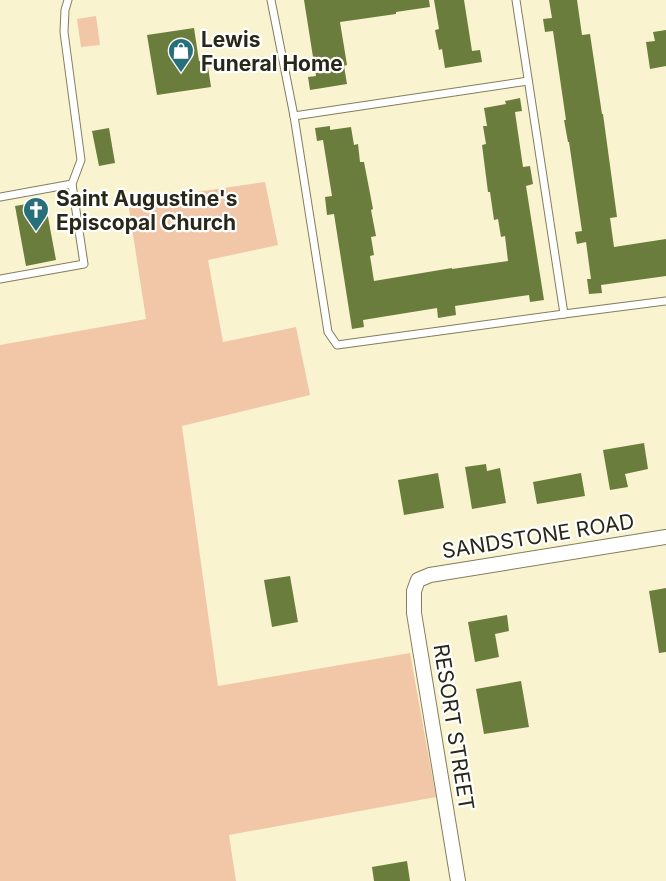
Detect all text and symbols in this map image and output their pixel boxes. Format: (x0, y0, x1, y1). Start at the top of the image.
place label: Lewis Funeral Home (201, 27, 343, 76)
shop icon: Lewis Funeral Home (166, 36, 196, 74)
place label: Saint Augustine's Episcopal Church (56, 186, 237, 235)
church icon: Saint Augustine's Episcopal Church (21, 195, 51, 233)
street label: SANDSTONE ROAD (440, 508, 636, 564)
street label: RESORT STREET (429, 642, 479, 812)

